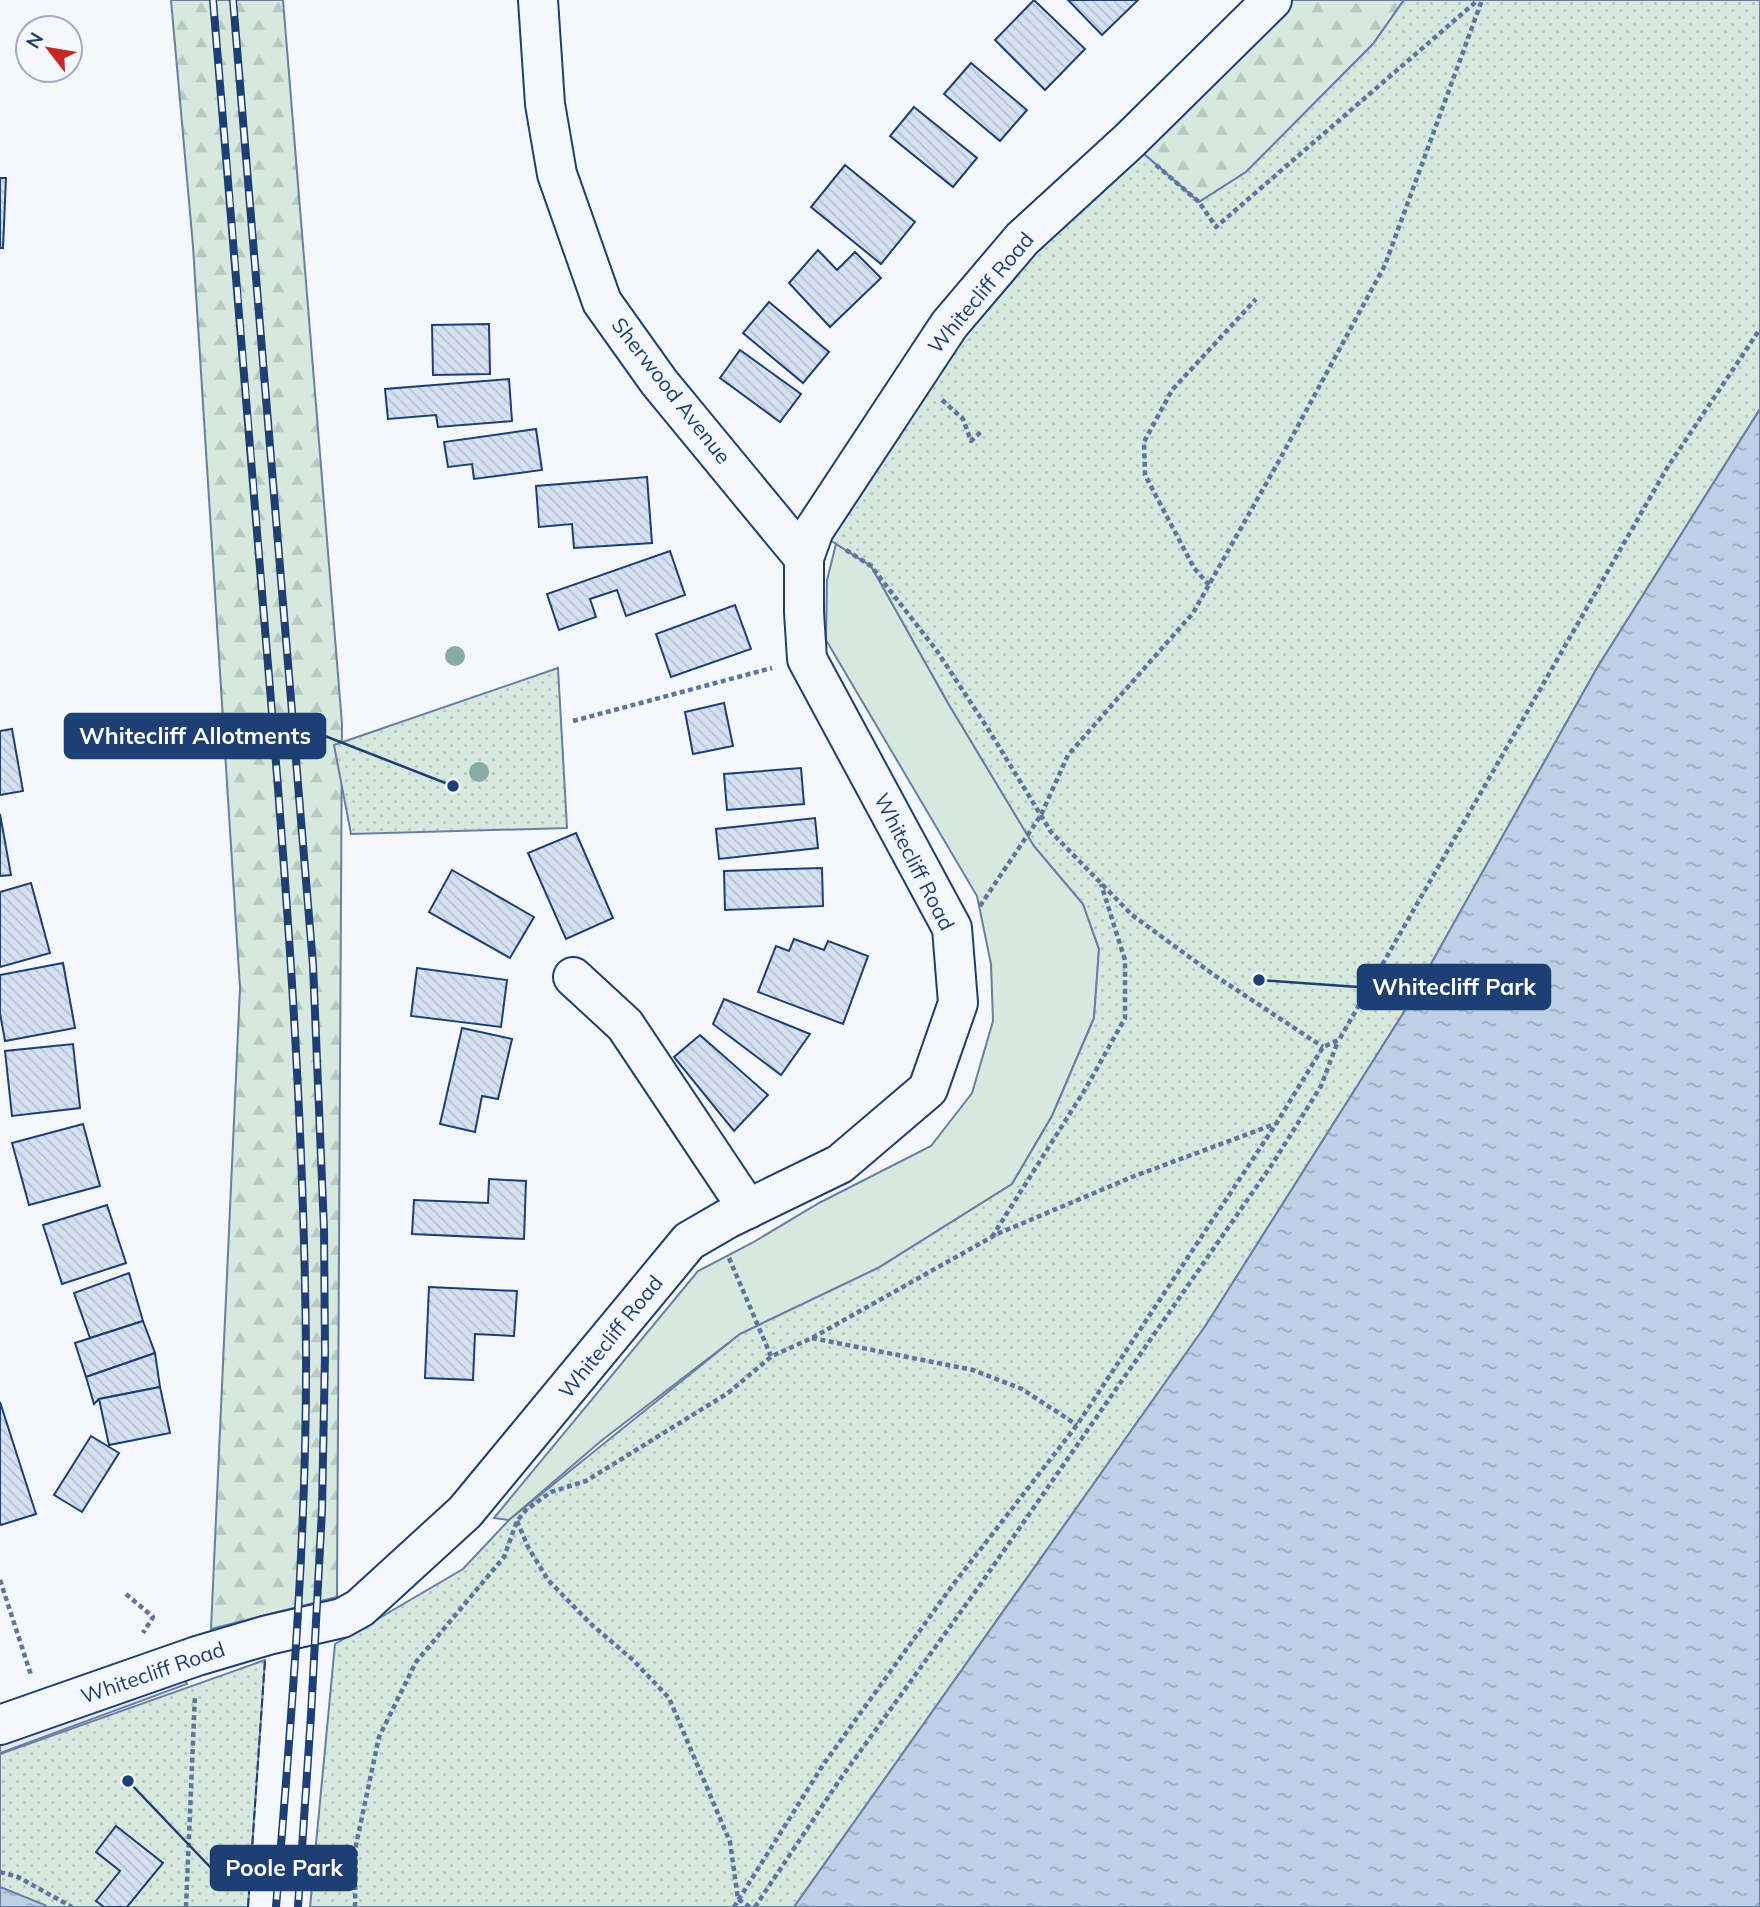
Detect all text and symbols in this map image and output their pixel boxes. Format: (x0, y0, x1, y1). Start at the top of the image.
north arrow (14, 14, 84, 84)
text: N (20, 28, 48, 53)
street label: Whitecliff Road (922, 226, 1039, 358)
street label: Sherwood Avenue (607, 312, 737, 469)
callout: Whitecliff Allotments (65, 714, 325, 758)
text: Whitecliff Allotments (79, 721, 311, 750)
street label: Whitecliff Road (869, 789, 961, 935)
callout: Whitecliff Park (1358, 965, 1550, 1009)
text: Whitecliff Park (1372, 972, 1537, 1001)
street label: Whitecliff Road (553, 1270, 668, 1403)
street label: Whitecliff Road (77, 1635, 228, 1709)
callout: Poole Park (211, 1846, 356, 1890)
text: Poole Park (225, 1853, 344, 1882)

